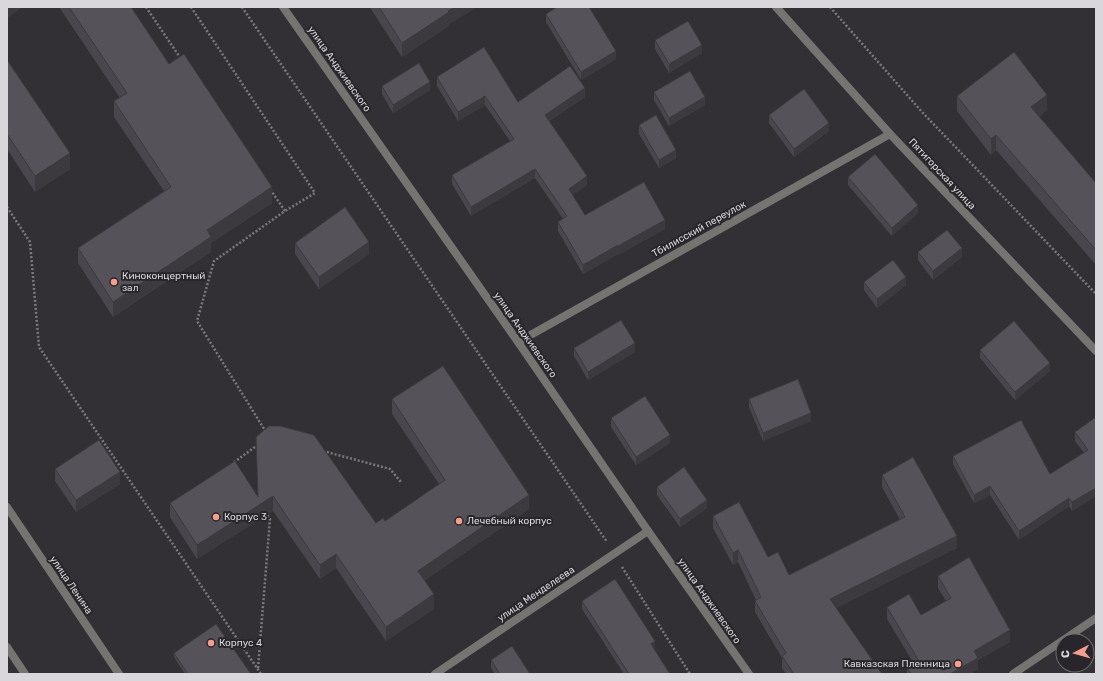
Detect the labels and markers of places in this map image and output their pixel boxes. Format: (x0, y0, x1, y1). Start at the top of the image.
place label: Киноконцертный зал (122, 270, 205, 294)
marker: Киноконцертный зал (109, 277, 119, 287)
place label: Корпус 3 (224, 511, 267, 523)
marker: Корпус 3 (211, 512, 221, 522)
place label: Лечебный корпус (467, 515, 552, 527)
marker: Лечебный корпус (454, 516, 464, 526)
place label: Корпус 4 (219, 637, 262, 649)
marker: Корпус 4 (206, 638, 216, 648)
place label: Кавказская Пленница (844, 658, 950, 670)
marker: Кавказская Пленница (953, 659, 963, 669)

